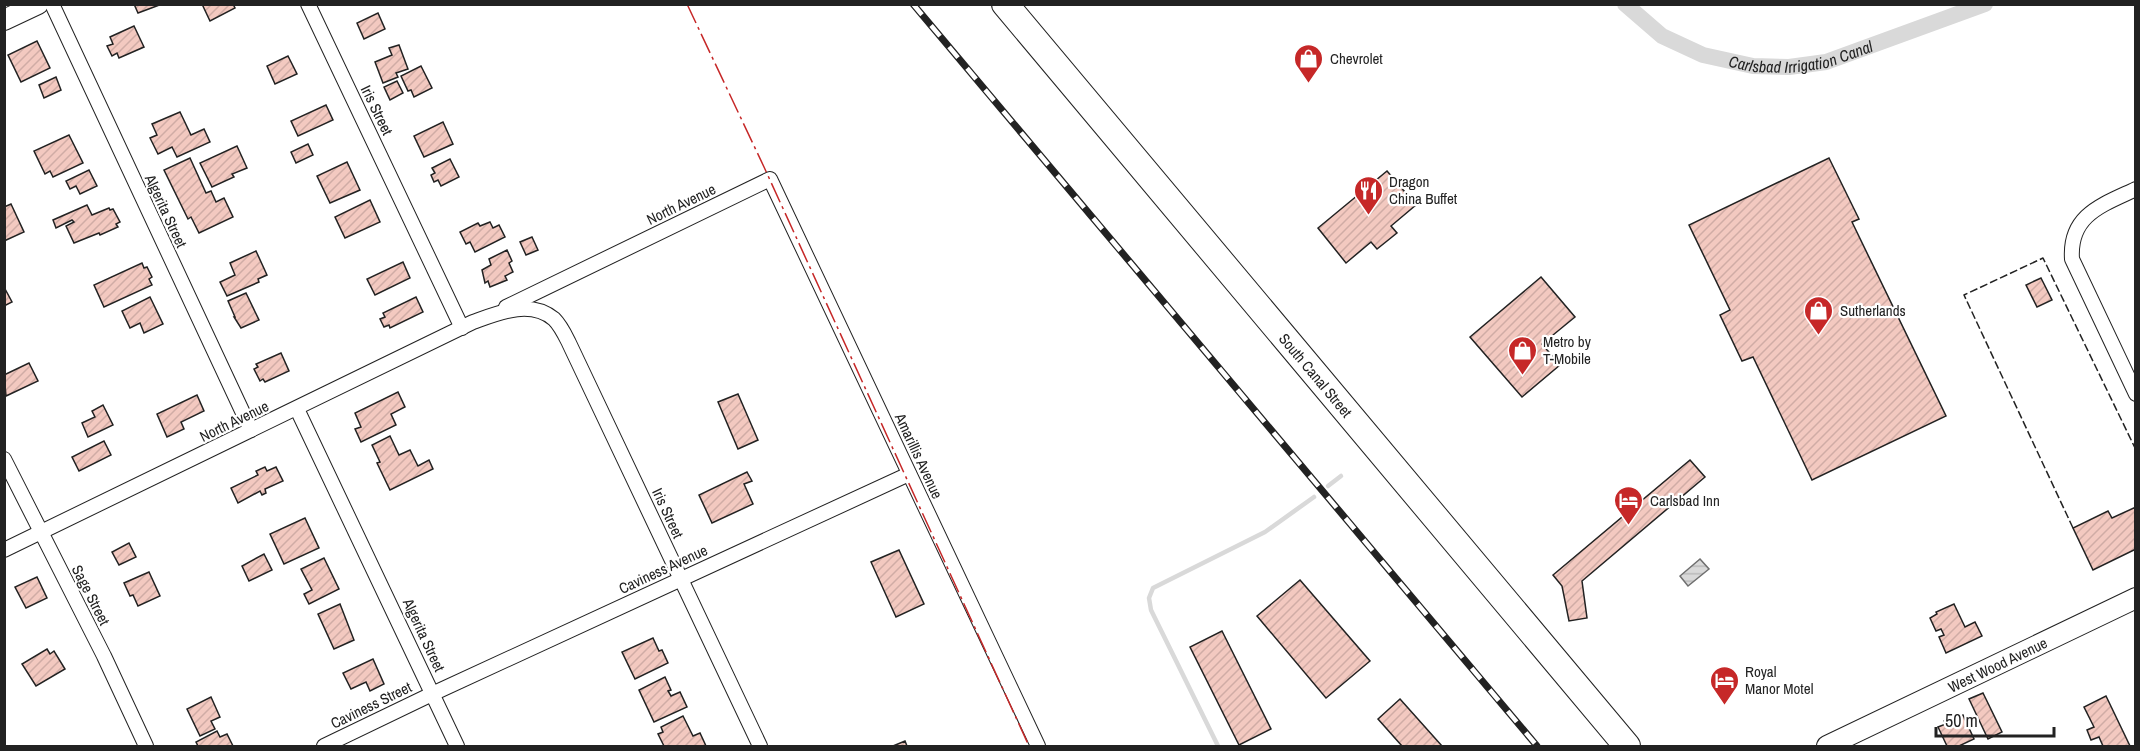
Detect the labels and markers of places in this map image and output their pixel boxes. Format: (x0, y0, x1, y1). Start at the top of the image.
shop icon: Chevrolet (1293, 42, 1325, 84)
place label: Chevrolet (1330, 48, 1383, 69)
place label: Dragon China Buffet (1389, 171, 1458, 209)
restaurant icon: Dragon China Buffet (1352, 174, 1384, 216)
shop icon: Sutherlands (1803, 294, 1835, 336)
place label: Sutherlands (1840, 300, 1906, 321)
place label: Metro by T-Mobile (1543, 331, 1592, 369)
shop icon: Metro by T-Mobile (1506, 334, 1538, 376)
hotel icon: Carlsbad Inn (1613, 484, 1645, 526)
place label: Carlsbad Inn (1650, 490, 1720, 511)
place label: Royal Manor Motel (1745, 661, 1813, 699)
hotel icon: Royal Manor Motel (1708, 664, 1740, 706)

